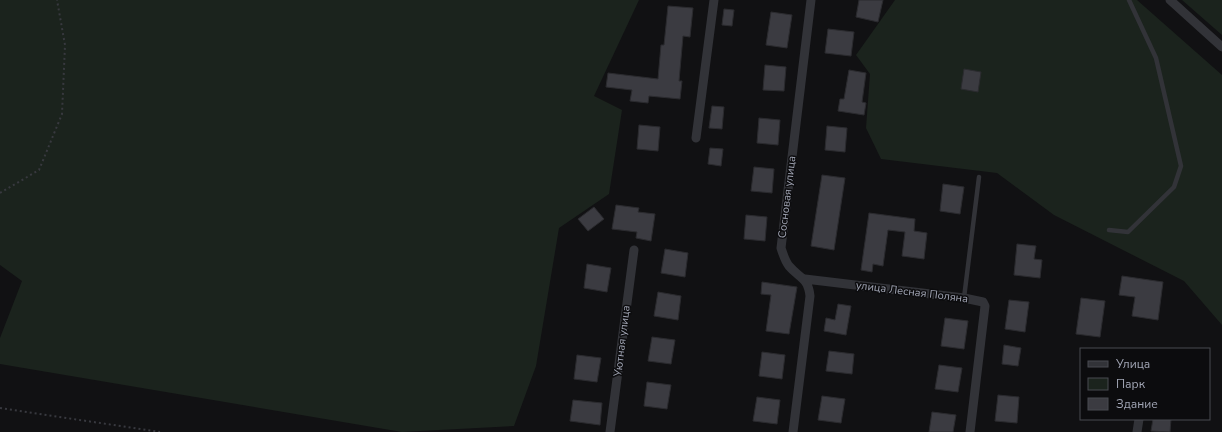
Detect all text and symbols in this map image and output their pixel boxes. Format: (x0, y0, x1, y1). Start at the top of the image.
street label: Сосновая улица (775, 155, 799, 239)
street label: улица Лесная Поляна (855, 278, 969, 306)
street label: Уютная улица (610, 304, 634, 378)
legend (1080, 348, 1210, 420)
text: Улица (1115, 356, 1150, 372)
text: Парк (1116, 376, 1146, 392)
text: Здание (1116, 396, 1158, 412)

